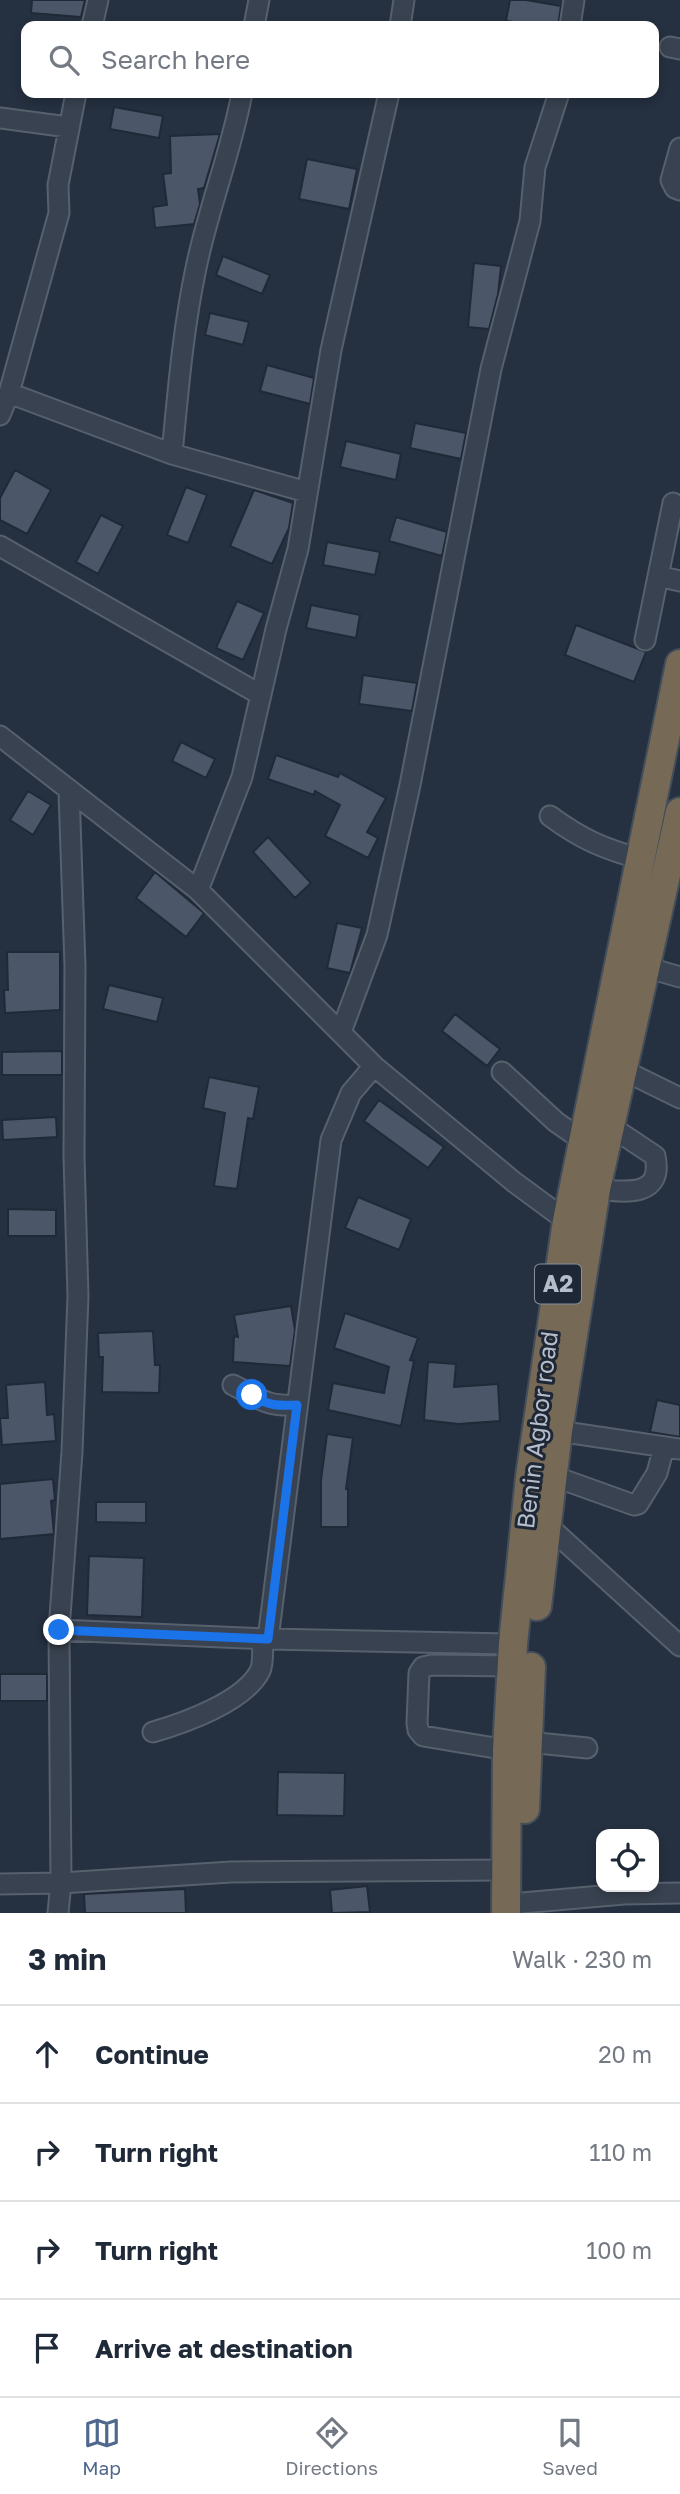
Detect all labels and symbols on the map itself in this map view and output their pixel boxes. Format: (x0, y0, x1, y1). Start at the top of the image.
road number: A2 (535, 1264, 581, 1303)
street label: Benin Agbor road (510, 1329, 563, 1530)
route start (236, 1379, 267, 1410)
route end (43, 1614, 74, 1645)

